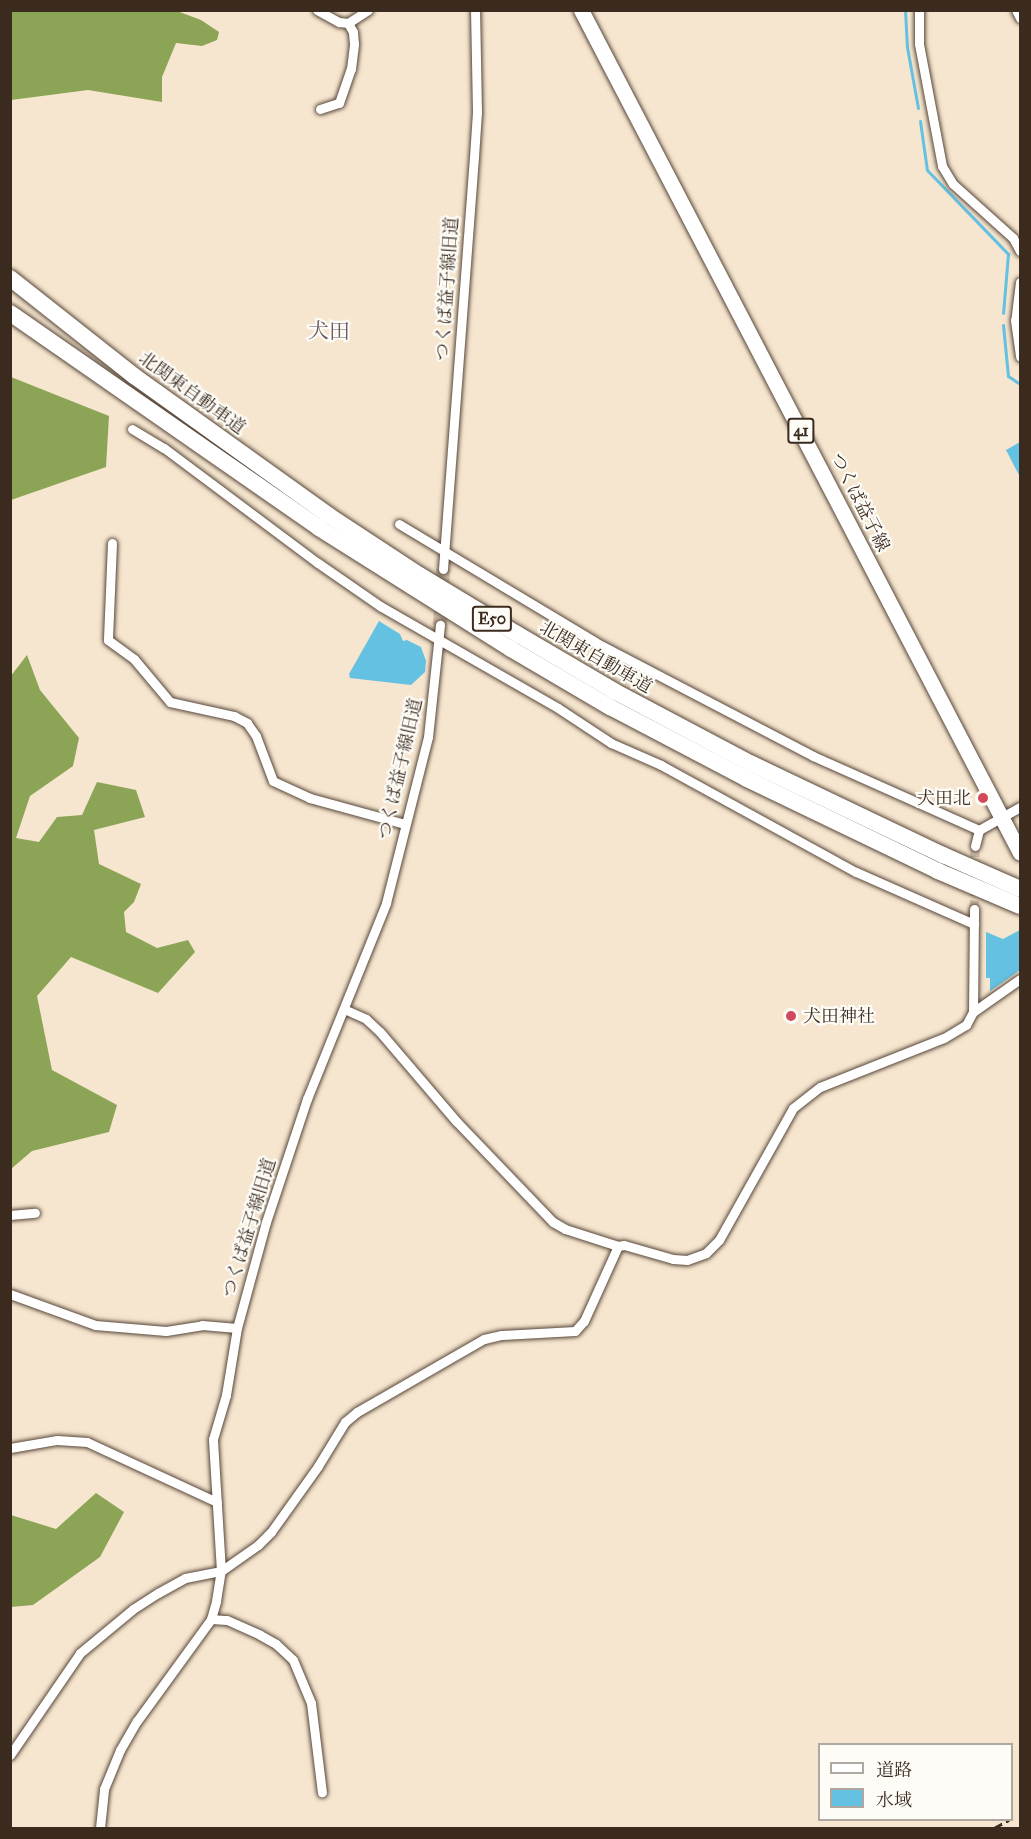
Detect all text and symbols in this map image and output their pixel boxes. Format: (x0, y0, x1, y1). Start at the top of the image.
street label: つくば益子線旧道 (431, 216, 463, 362)
district label: 犬田 (308, 318, 350, 344)
street label: 北関東自動車道 (135, 347, 249, 439)
road number: 41 (786, 418, 816, 444)
street label: つくば益子線 (826, 449, 894, 555)
road number: E50 (471, 606, 513, 632)
street label: 北関東自動車道 (536, 616, 656, 698)
street label: つくば益子線旧道 (373, 696, 427, 842)
place label: 犬田北 (917, 787, 971, 809)
marker: 犬田北 (976, 791, 990, 805)
place label: 犬田神社 (803, 1005, 875, 1027)
marker: 犬田神社 (784, 1009, 798, 1023)
street label: つくば益子線旧道 (218, 1156, 280, 1300)
legend (818, 1743, 1013, 1821)
text: 道路 (876, 1759, 912, 1781)
text: 水域 (876, 1789, 912, 1811)

